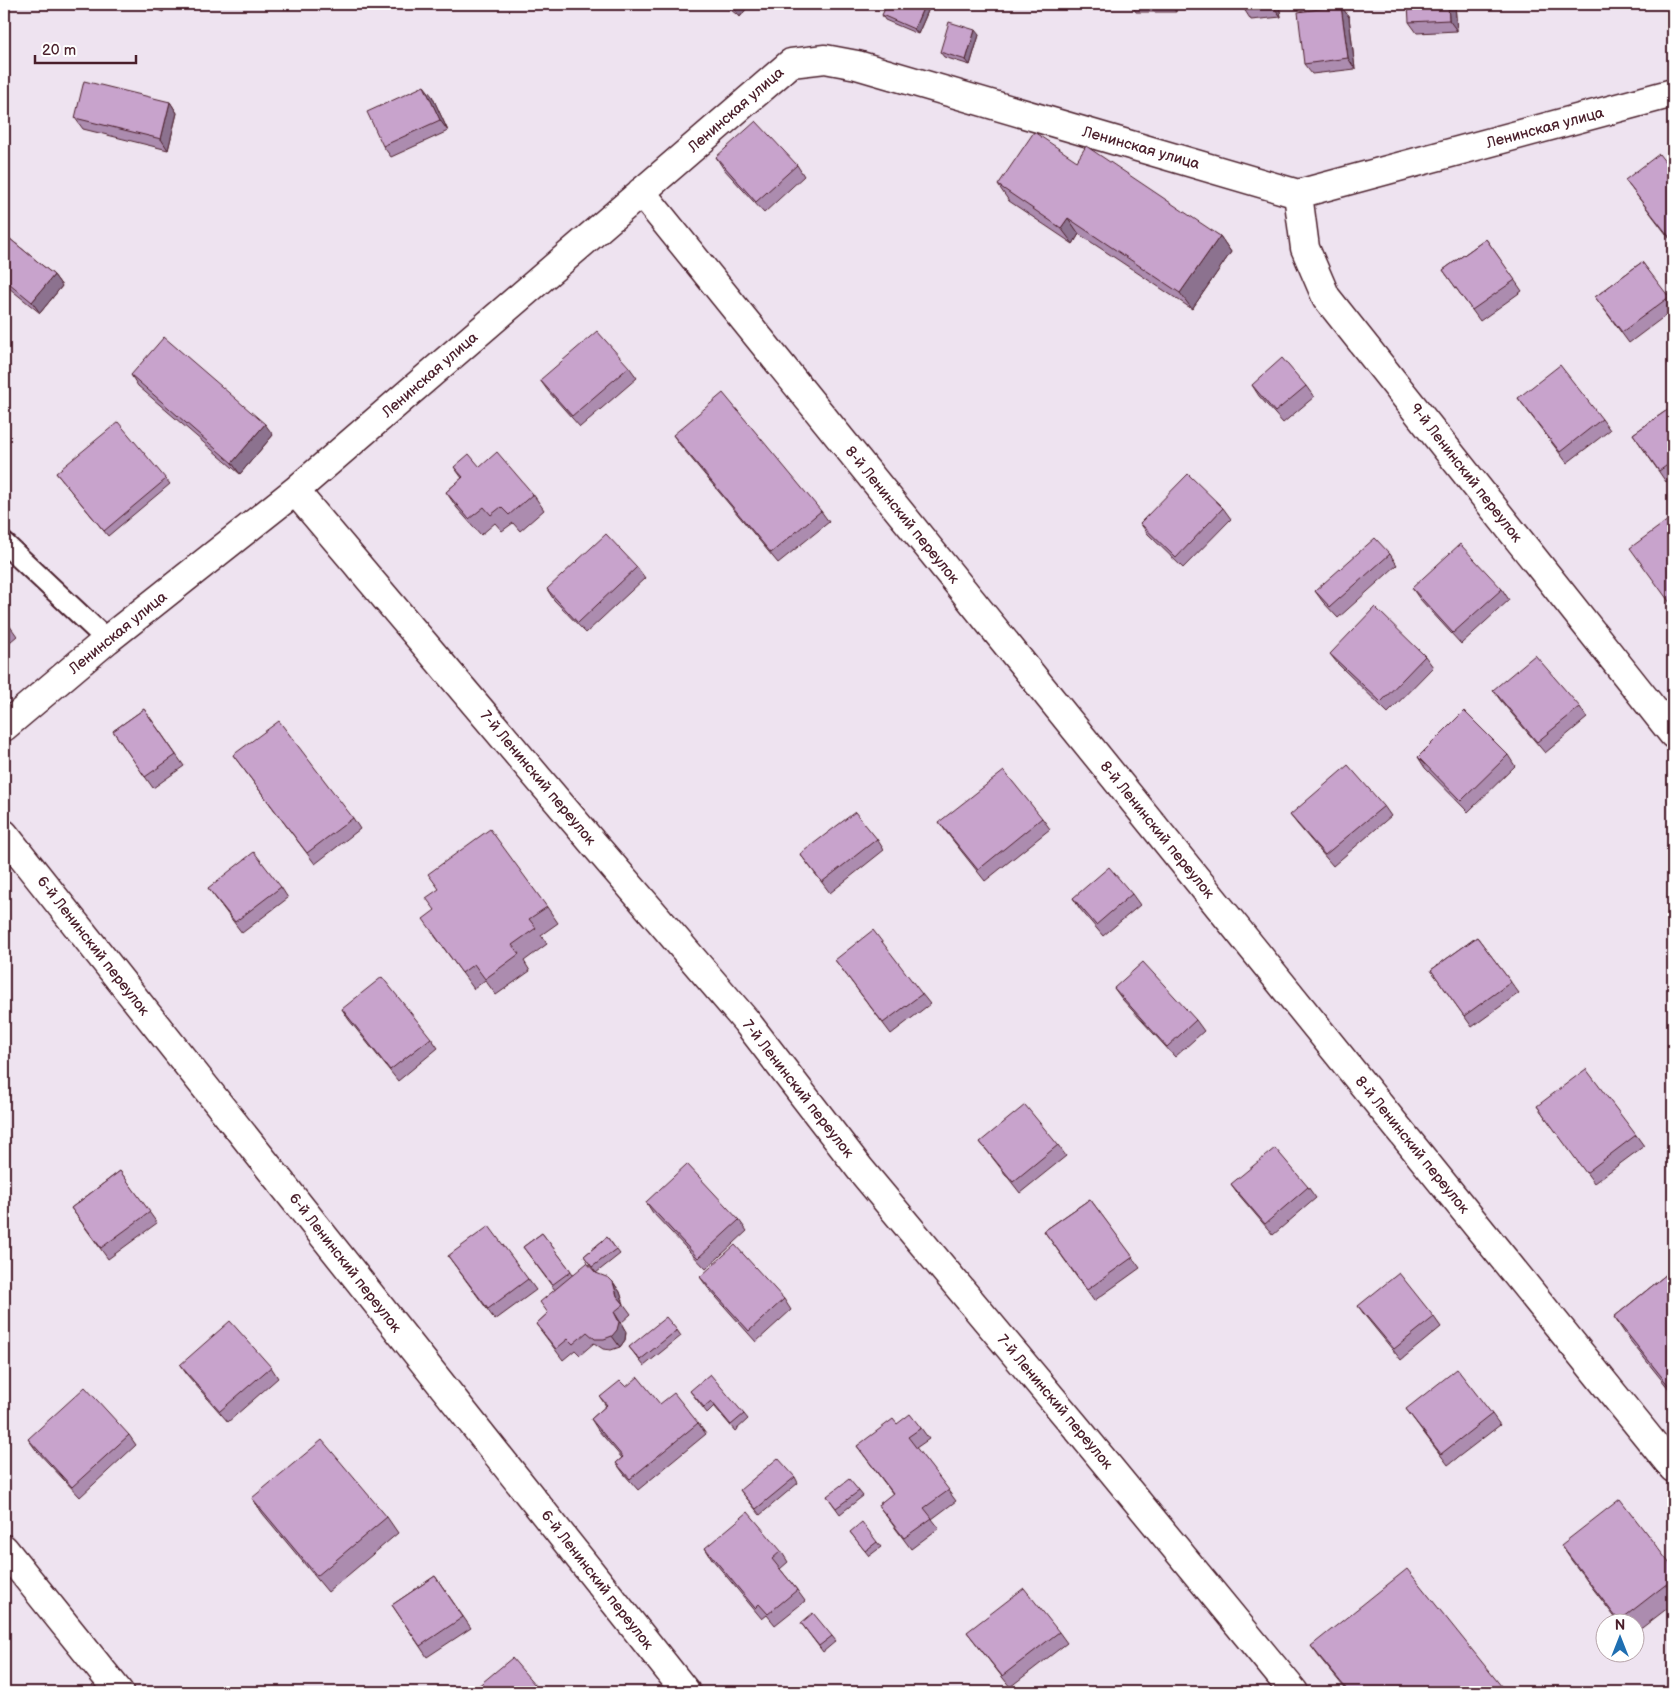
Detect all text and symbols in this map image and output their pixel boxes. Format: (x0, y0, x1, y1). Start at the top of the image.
scale bar (35, 32, 136, 64)
text: 20 m (42, 41, 76, 60)
street label: Ленинская улица (683, 63, 788, 158)
street label: Ленинская улица (1483, 103, 1606, 153)
street label: Ленинская улица (1079, 122, 1202, 174)
street label: Ленинская улица (377, 328, 482, 423)
street label: 9-й Ленинский переулок (1406, 400, 1526, 546)
street label: 8-й Ленинский переулок (841, 442, 963, 588)
street label: Ленинская улица (64, 587, 171, 679)
street label: 7-й Ленинский переулок (476, 707, 600, 849)
street label: 8-й Ленинский переулок (1096, 757, 1218, 903)
street label: 6-й Ленинский переулок (33, 872, 153, 1020)
street label: 7-й Ленинский переулок (738, 1016, 858, 1162)
street label: 8-й Ленинский переулок (1351, 1072, 1473, 1218)
street label: 6-й Ленинский переулок (285, 1189, 405, 1337)
street label: 7-й Ленинский переулок (993, 1331, 1117, 1473)
street label: 6-й Ленинский переулок (537, 1506, 657, 1654)
north arrow (1594, 1614, 1644, 1664)
text: N (1615, 1617, 1625, 1634)

